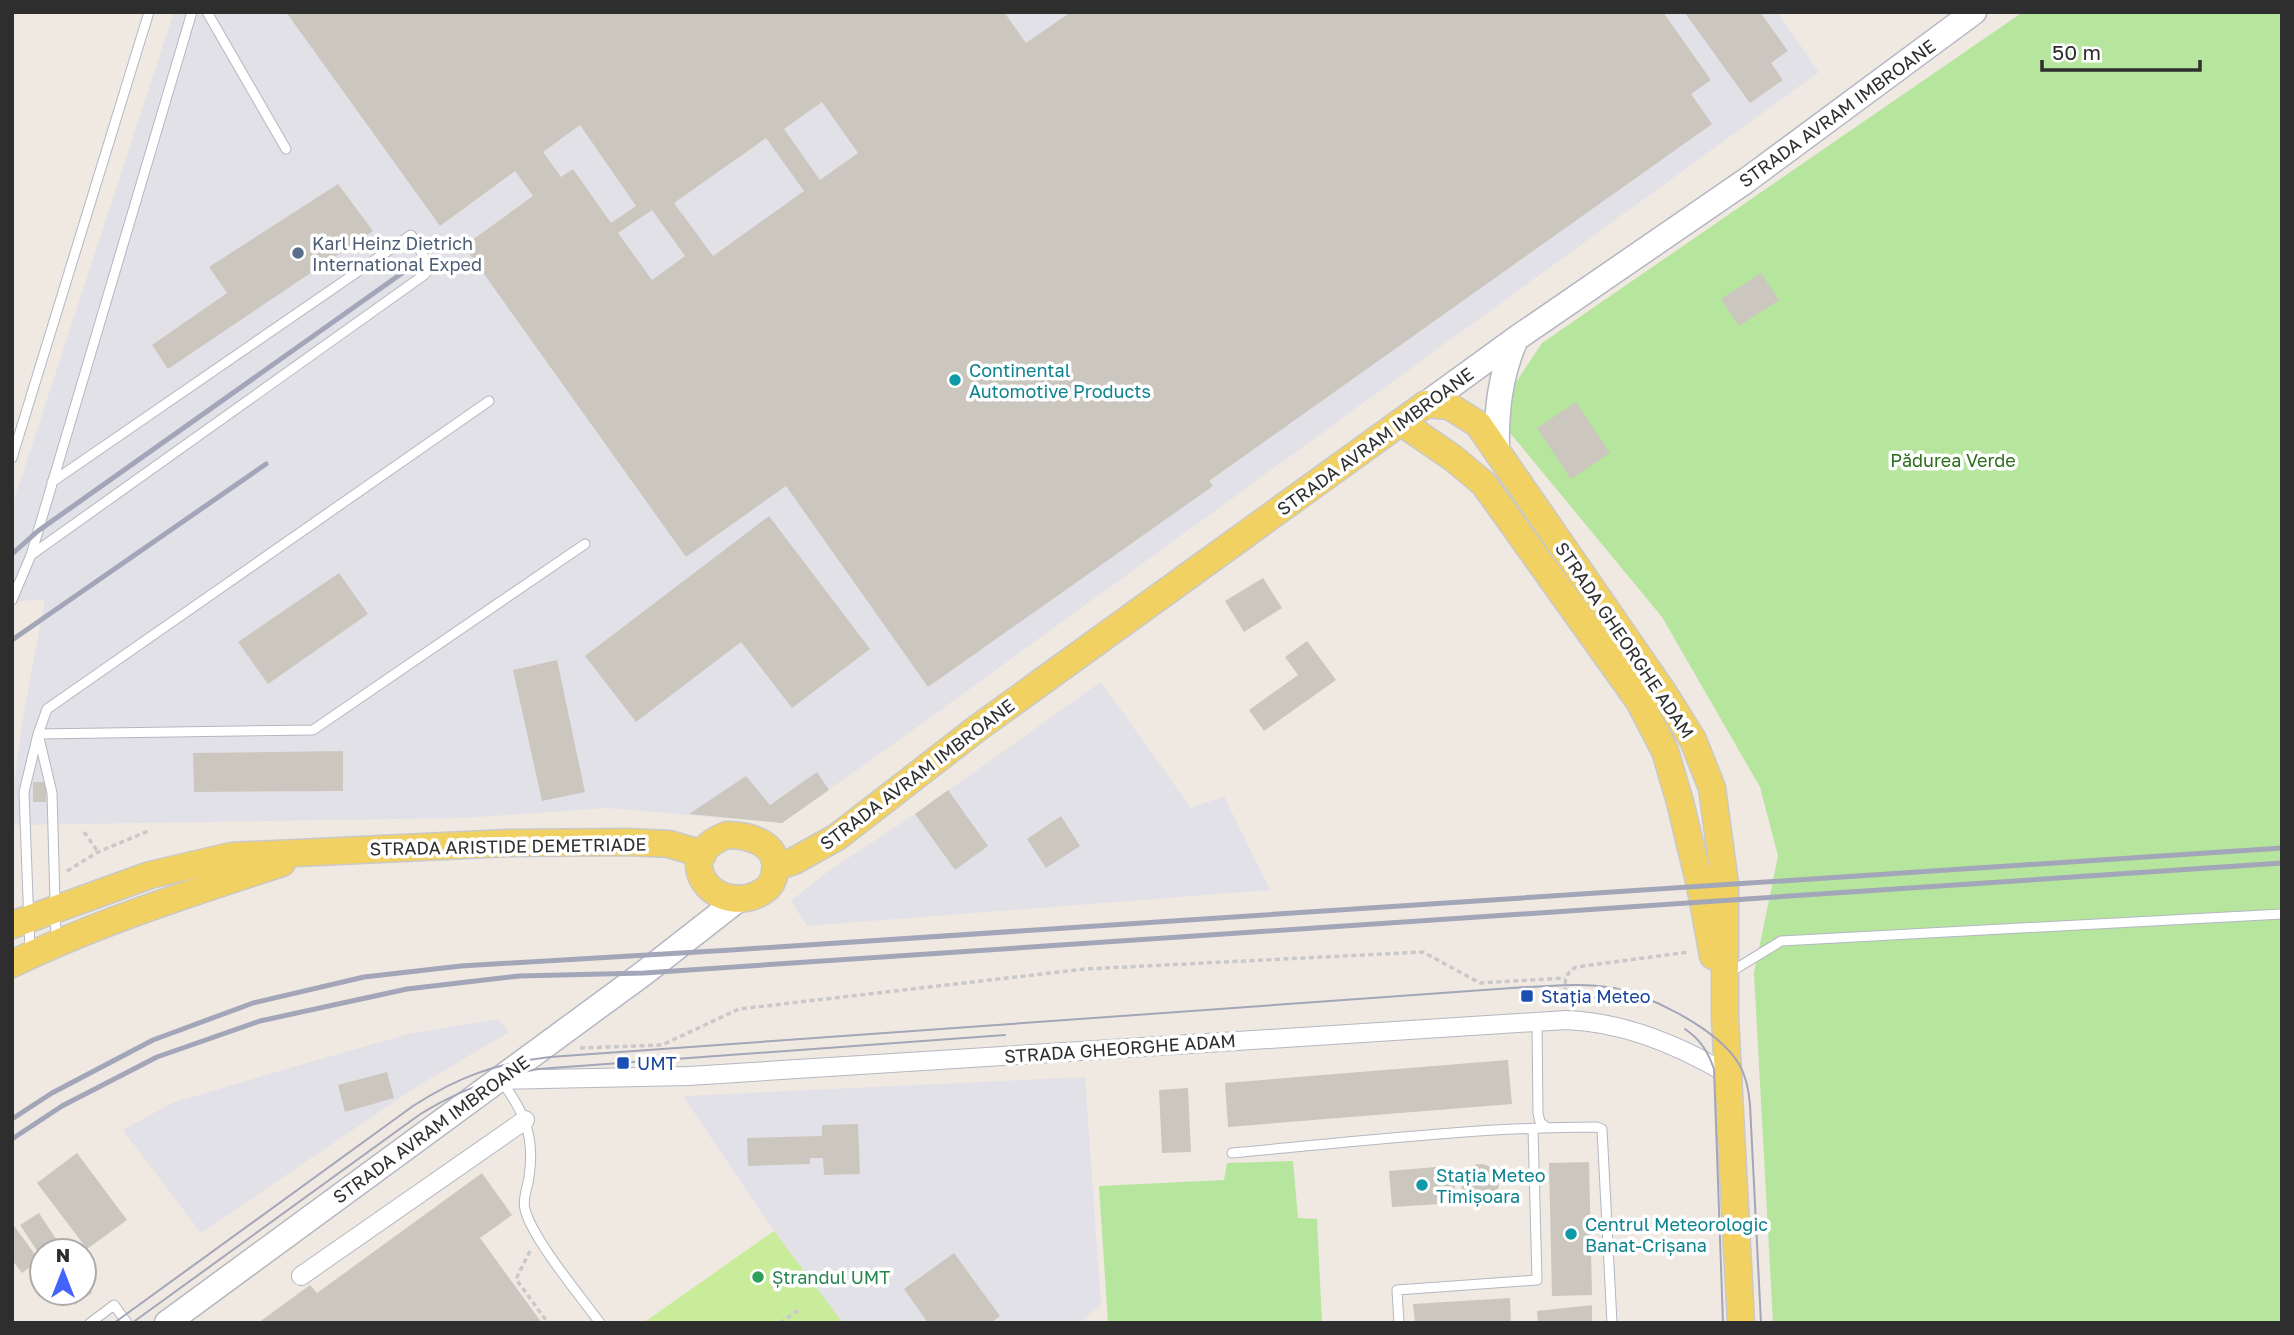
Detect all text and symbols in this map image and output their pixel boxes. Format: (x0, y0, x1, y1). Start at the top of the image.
scale bar (2042, 28, 2200, 72)
street label: STRADA AVRAM IMBROANE (1734, 34, 1940, 192)
text: 50 m (2052, 39, 2101, 65)
place label: Karl Heinz Dietrich International Exped (312, 232, 482, 275)
marker: Karl Heinz Dietrich International Exped (290, 245, 306, 261)
place label: Continental Automotive Products (969, 359, 1151, 402)
street label: STRADA AVRAM IMBROANE (1272, 362, 1478, 520)
marker: Continental Automotive Products (947, 372, 963, 388)
park label: Pădurea Verde (1890, 449, 2016, 471)
street label: STRADA GHEORGHE ADAM (1551, 538, 1699, 742)
street label: STRADA AVRAM IMBROANE (816, 694, 1018, 854)
street label: STRADA ARISTIDE DEMETRIADE (369, 833, 647, 859)
place label: Stația Meteo (1541, 985, 1651, 1007)
marker: Stația Meteo (1519, 988, 1535, 1004)
street label: STRADA GHEORGHE ADAM (1003, 1029, 1237, 1067)
street label: STRADA AVRAM IMBROANE (328, 1050, 534, 1208)
place label: UMT (637, 1052, 677, 1074)
marker: UMT (615, 1055, 631, 1071)
place label: Stația Meteo Timișoara (1436, 1164, 1546, 1207)
marker: Stația Meteo Timișoara (1414, 1177, 1430, 1193)
place label: Centrul Meteorologic Banat-Crișana (1585, 1213, 1768, 1256)
marker: Centrul Meteorologic Banat-Crișana (1563, 1226, 1579, 1242)
north arrow (28, 1237, 98, 1307)
text: N (56, 1243, 70, 1266)
place label: Ștrandul UMT (772, 1266, 890, 1288)
marker: Ștrandul UMT (750, 1269, 766, 1285)

